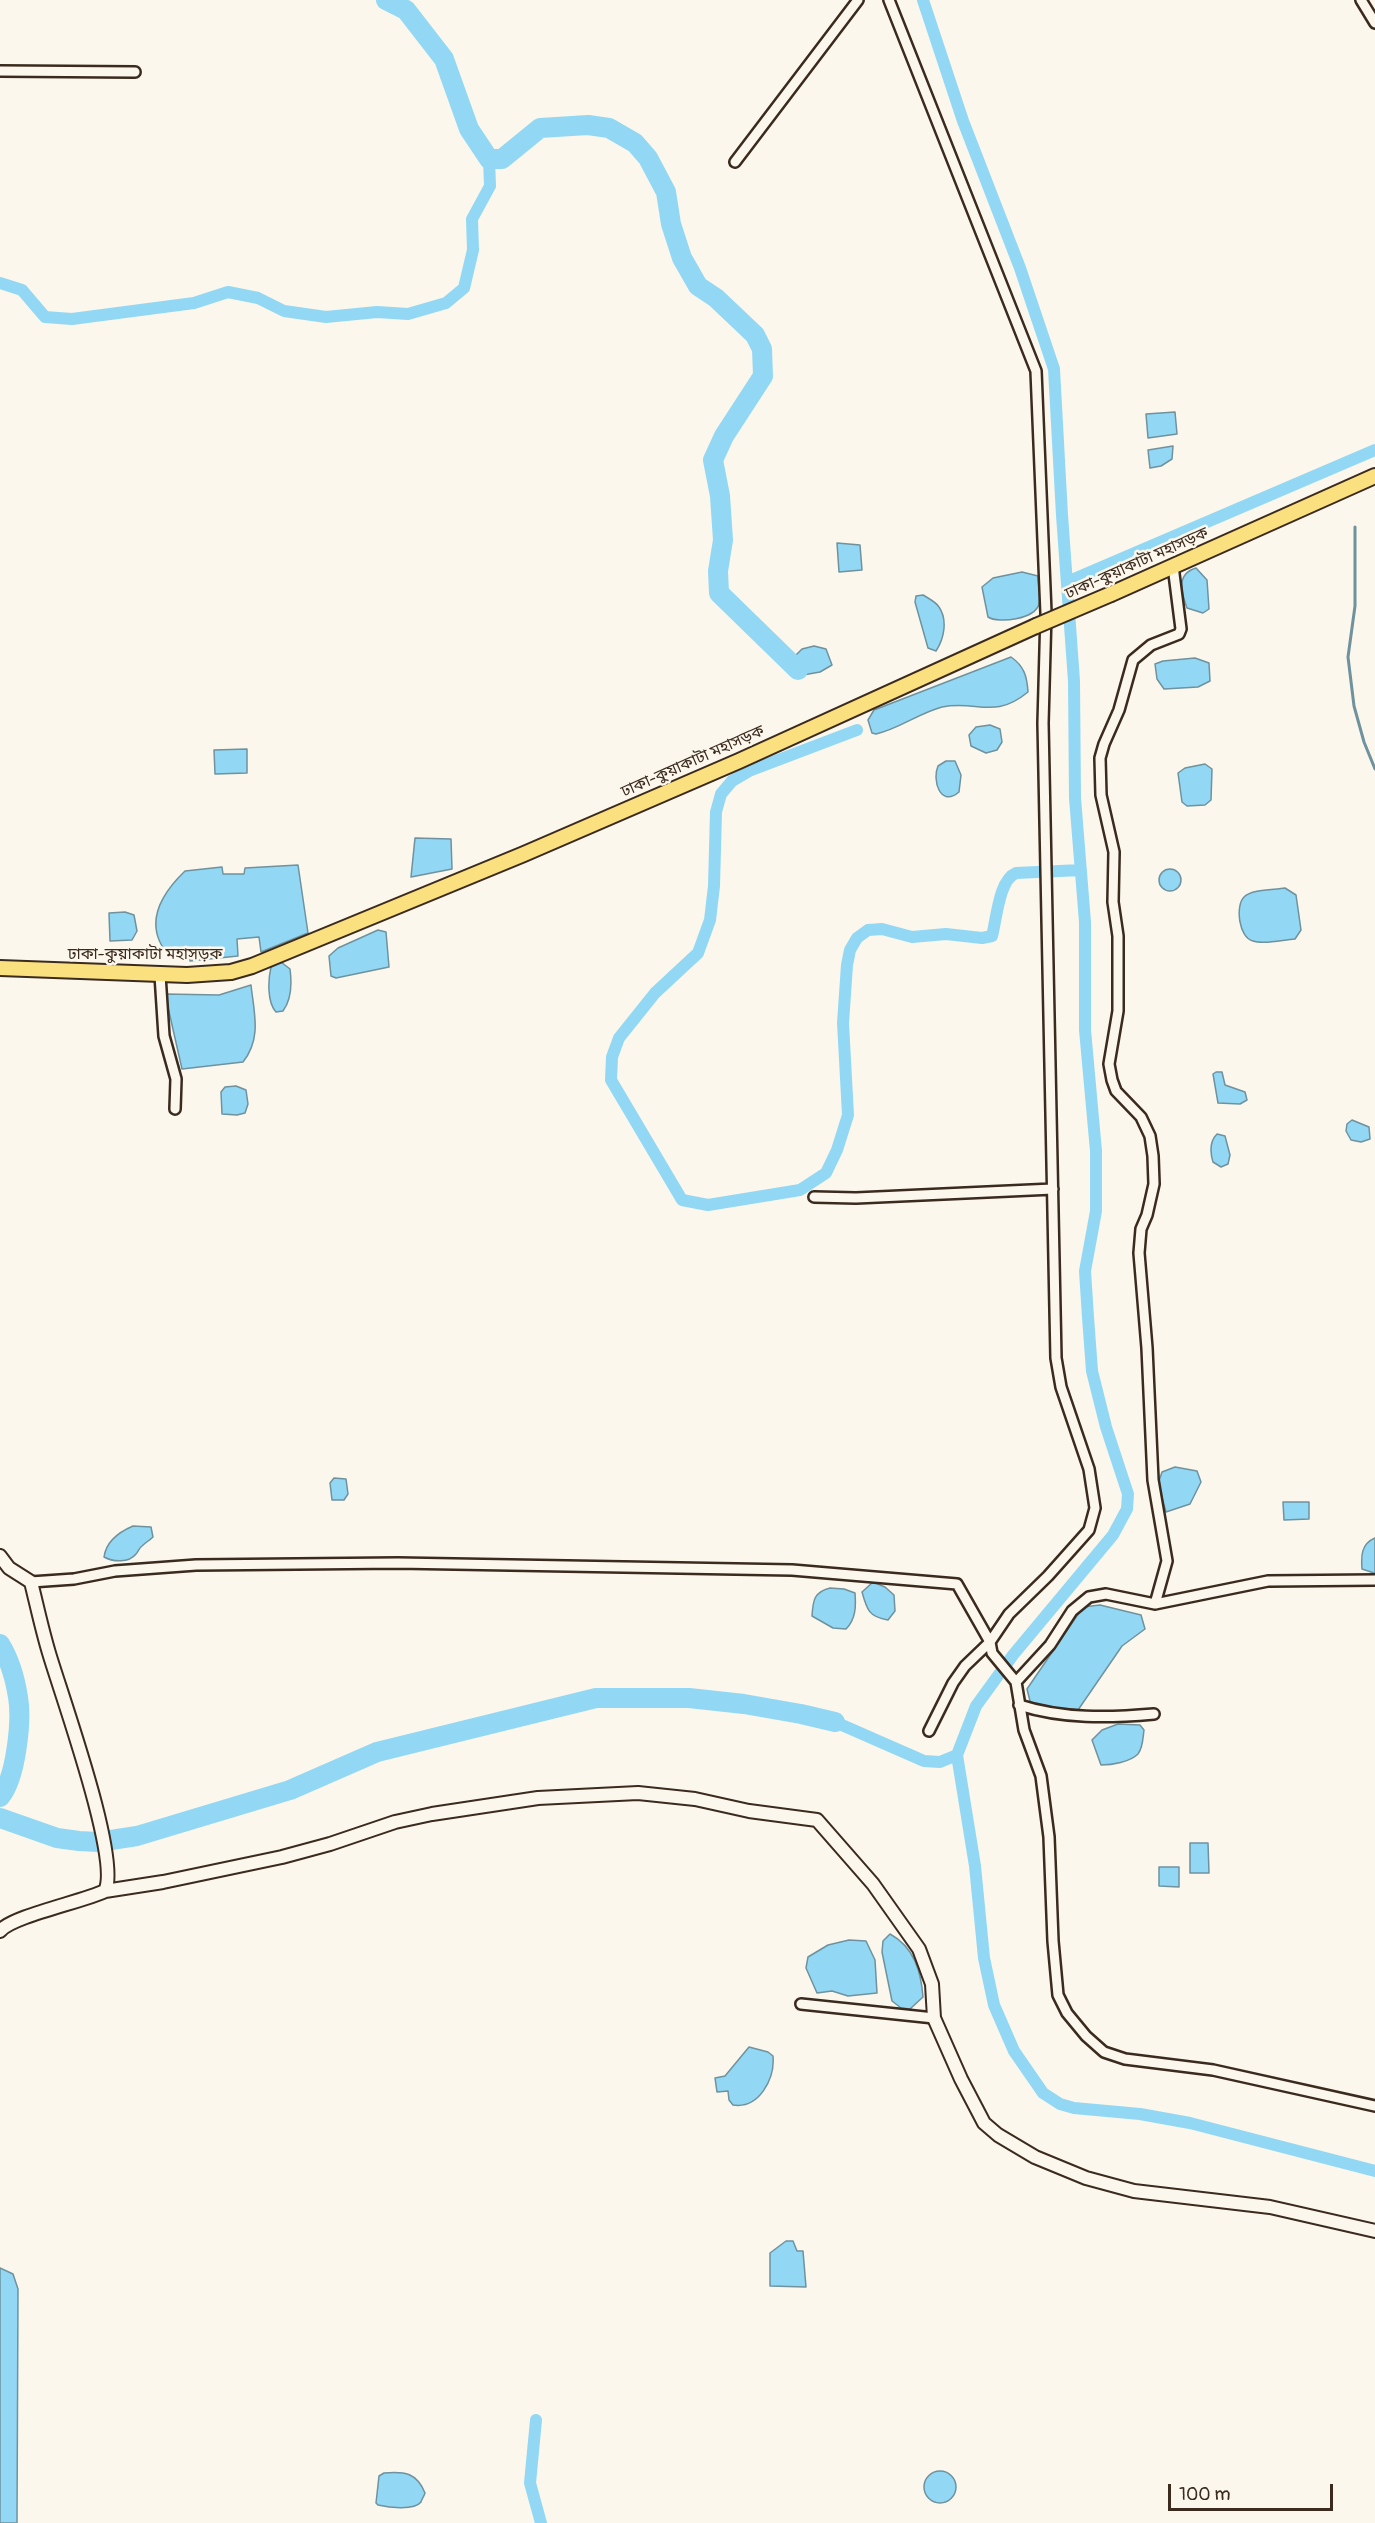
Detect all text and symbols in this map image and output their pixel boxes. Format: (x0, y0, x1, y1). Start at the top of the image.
street label: ঢাকা-কুয়াকাটা মহাসড়ক (1062, 524, 1212, 604)
street label: ঢাকা-কুয়াকাটা মহাসড়ক (618, 722, 768, 802)
street label: ঢাকা-কুয়াকাটা মহাসড়ক (68, 945, 222, 965)
scale bar (1171, 2472, 1336, 2510)
text: 100 m (1179, 2483, 1231, 2506)

